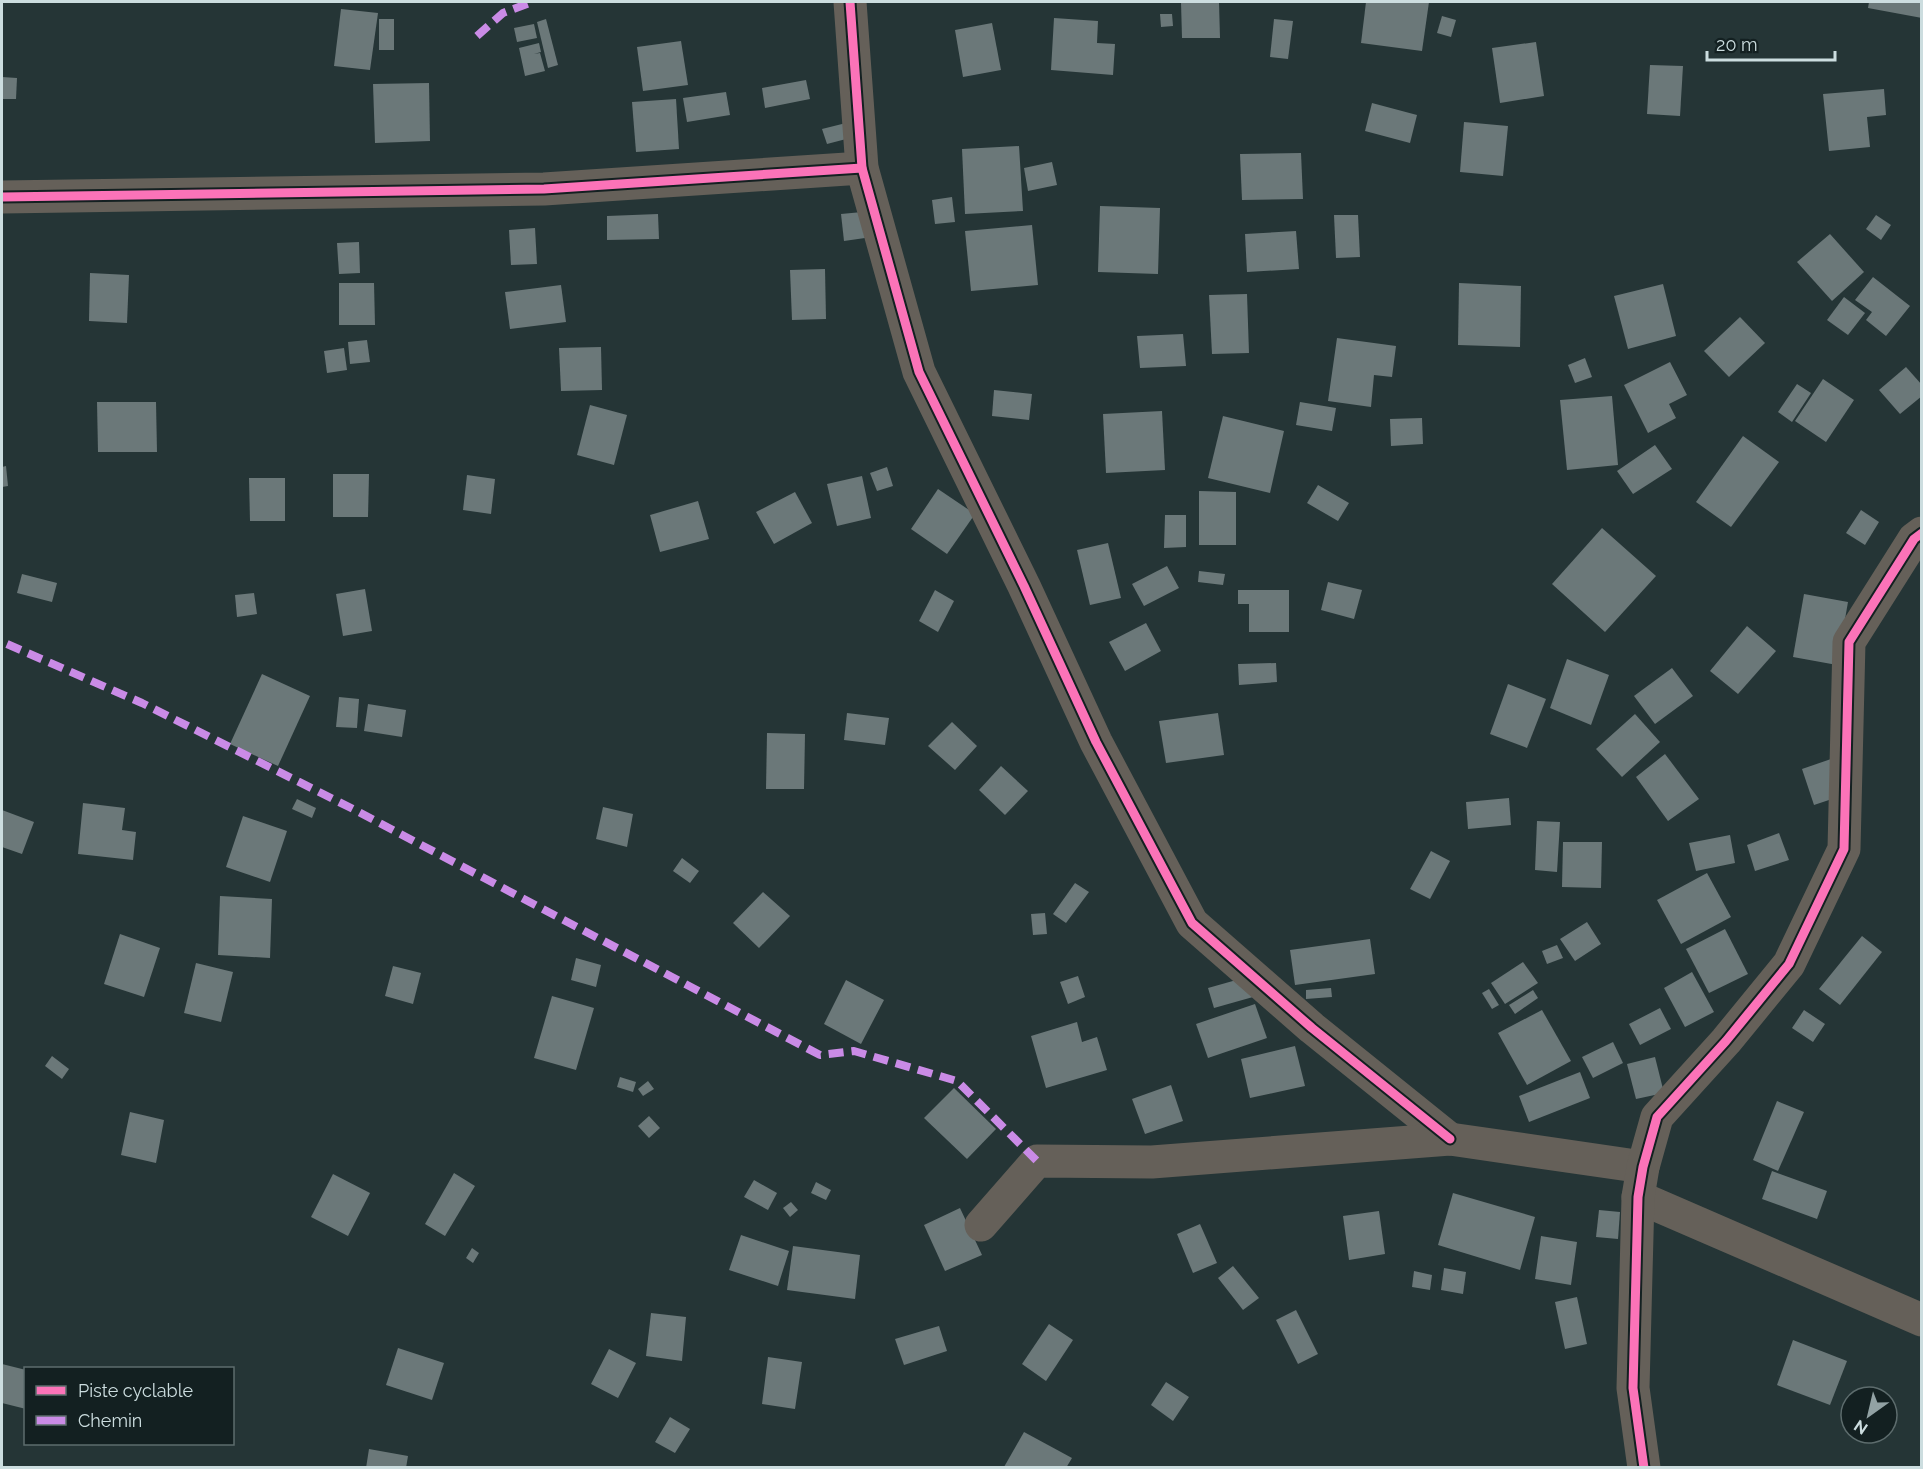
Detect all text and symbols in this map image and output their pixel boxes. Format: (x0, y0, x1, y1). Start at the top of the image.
scale bar (1707, 24, 1834, 62)
text: 20 m (1716, 34, 1758, 55)
legend (24, 1367, 234, 1445)
text: Piste cyclable (78, 1380, 194, 1401)
north arrow (1839, 1385, 1899, 1445)
text: Chemin (78, 1410, 142, 1431)
text: N (1851, 1416, 1871, 1438)

